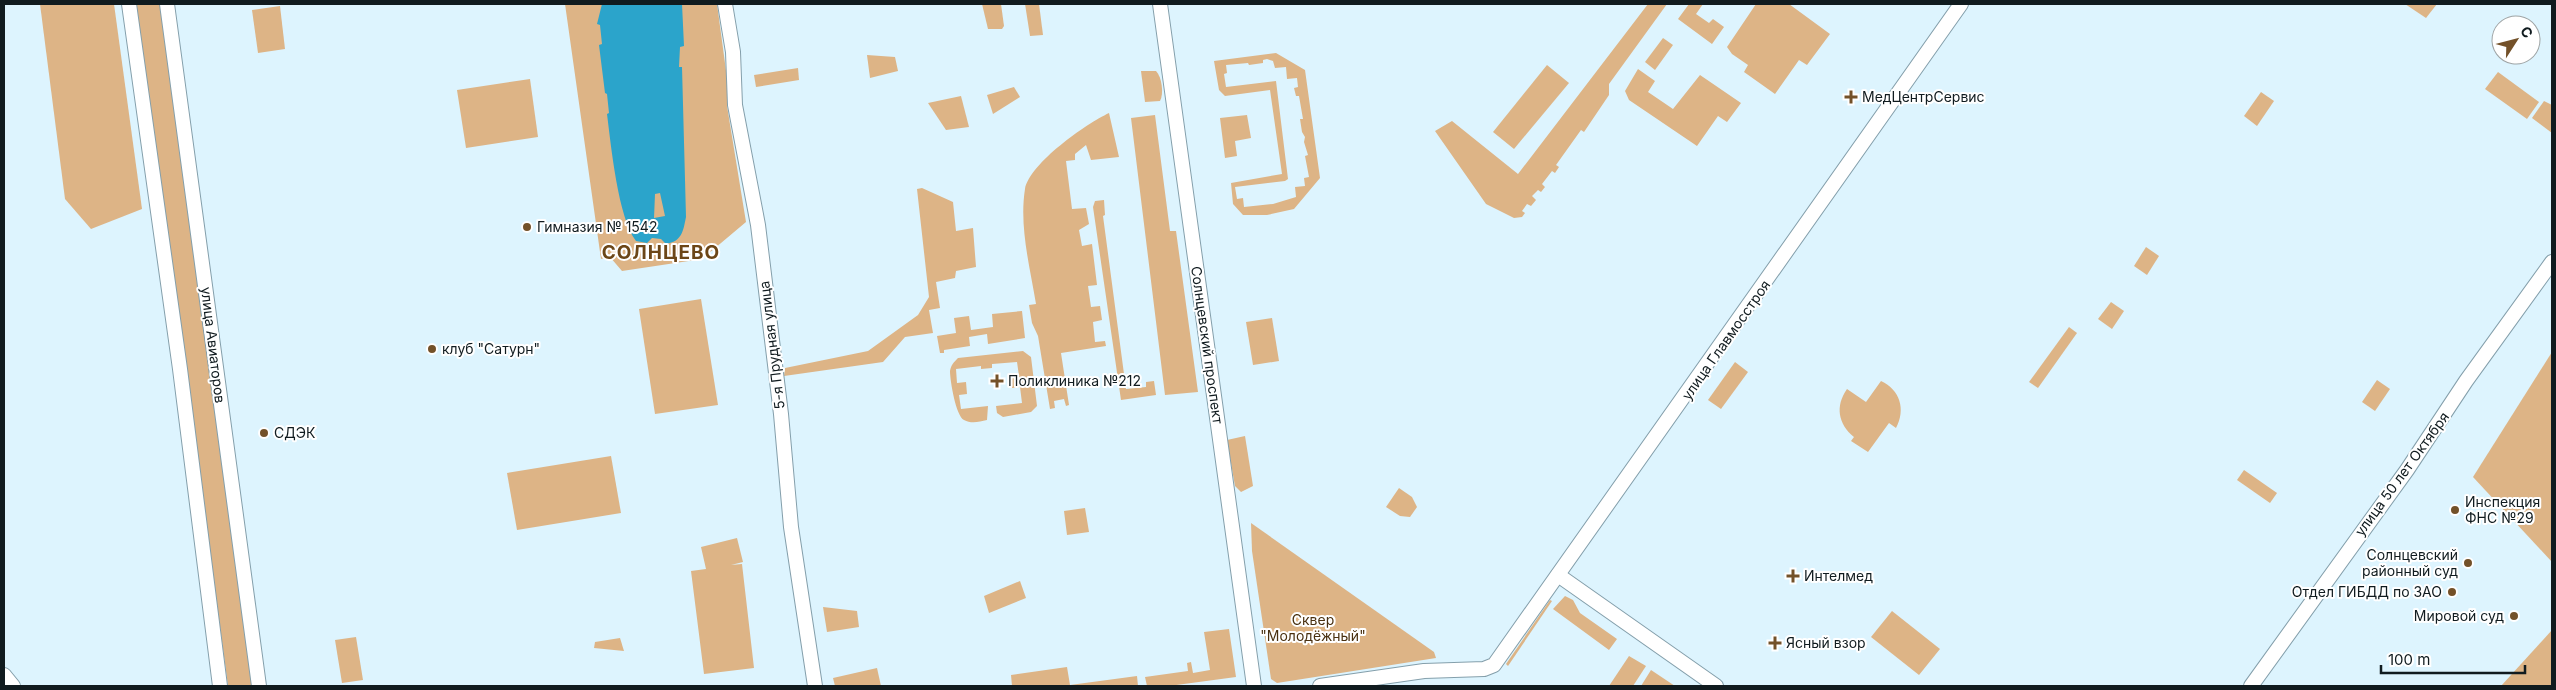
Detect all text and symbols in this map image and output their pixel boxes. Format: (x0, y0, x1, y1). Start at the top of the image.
north arrow (2491, 15, 2541, 65)
text: С (2517, 23, 2537, 41)
place label: МедЦентрСервис (1862, 88, 1985, 105)
marker: МедЦентрСервис (1844, 90, 1858, 104)
place label: Гимназия № 1542 (537, 218, 657, 235)
marker: Гимназия № 1542 (521, 221, 533, 233)
district label: СОЛНЦЕВО (602, 241, 720, 264)
street label: Солнцевский проспект (1188, 265, 1227, 425)
street label: улица Главмосстроя (1678, 277, 1773, 403)
street label: 5-я Прудная улица (755, 280, 788, 410)
street label: улица Авиаторов (198, 286, 229, 404)
place label: клуб "Сатурн" (442, 340, 540, 357)
marker: клуб "Сатурн" (426, 343, 438, 355)
place label: Поликлиника №212 (1008, 372, 1141, 389)
marker: Поликлиника №212 (990, 374, 1004, 388)
street label: улица 50 лет Октября (2351, 408, 2452, 539)
place label: СДЭК (274, 424, 316, 441)
marker: СДЭК (258, 427, 270, 439)
place label: Инспекция ФНС №29 (2465, 493, 2540, 526)
marker: Инспекция ФНС №29 (2449, 504, 2461, 516)
place label: Солнцевский районный суд (2362, 546, 2458, 579)
marker: Солнцевский районный суд (2462, 557, 2474, 569)
place label: Интелмед (1804, 567, 1873, 584)
marker: Интелмед (1786, 569, 1800, 583)
place label: Отдел ГИБДД по ЗАО (2292, 583, 2442, 600)
marker: Отдел ГИБДД по ЗАО (2446, 586, 2458, 598)
place label: Мировой суд (2414, 607, 2504, 624)
marker: Мировой суд (2508, 610, 2520, 622)
park label: Сквер "Молодёжный" (1260, 611, 1366, 644)
place label: Ясный взор (1786, 634, 1866, 651)
marker: Ясный взор (1768, 636, 1782, 650)
scale bar (2381, 642, 2525, 674)
text: 100 m (2388, 650, 2430, 669)

